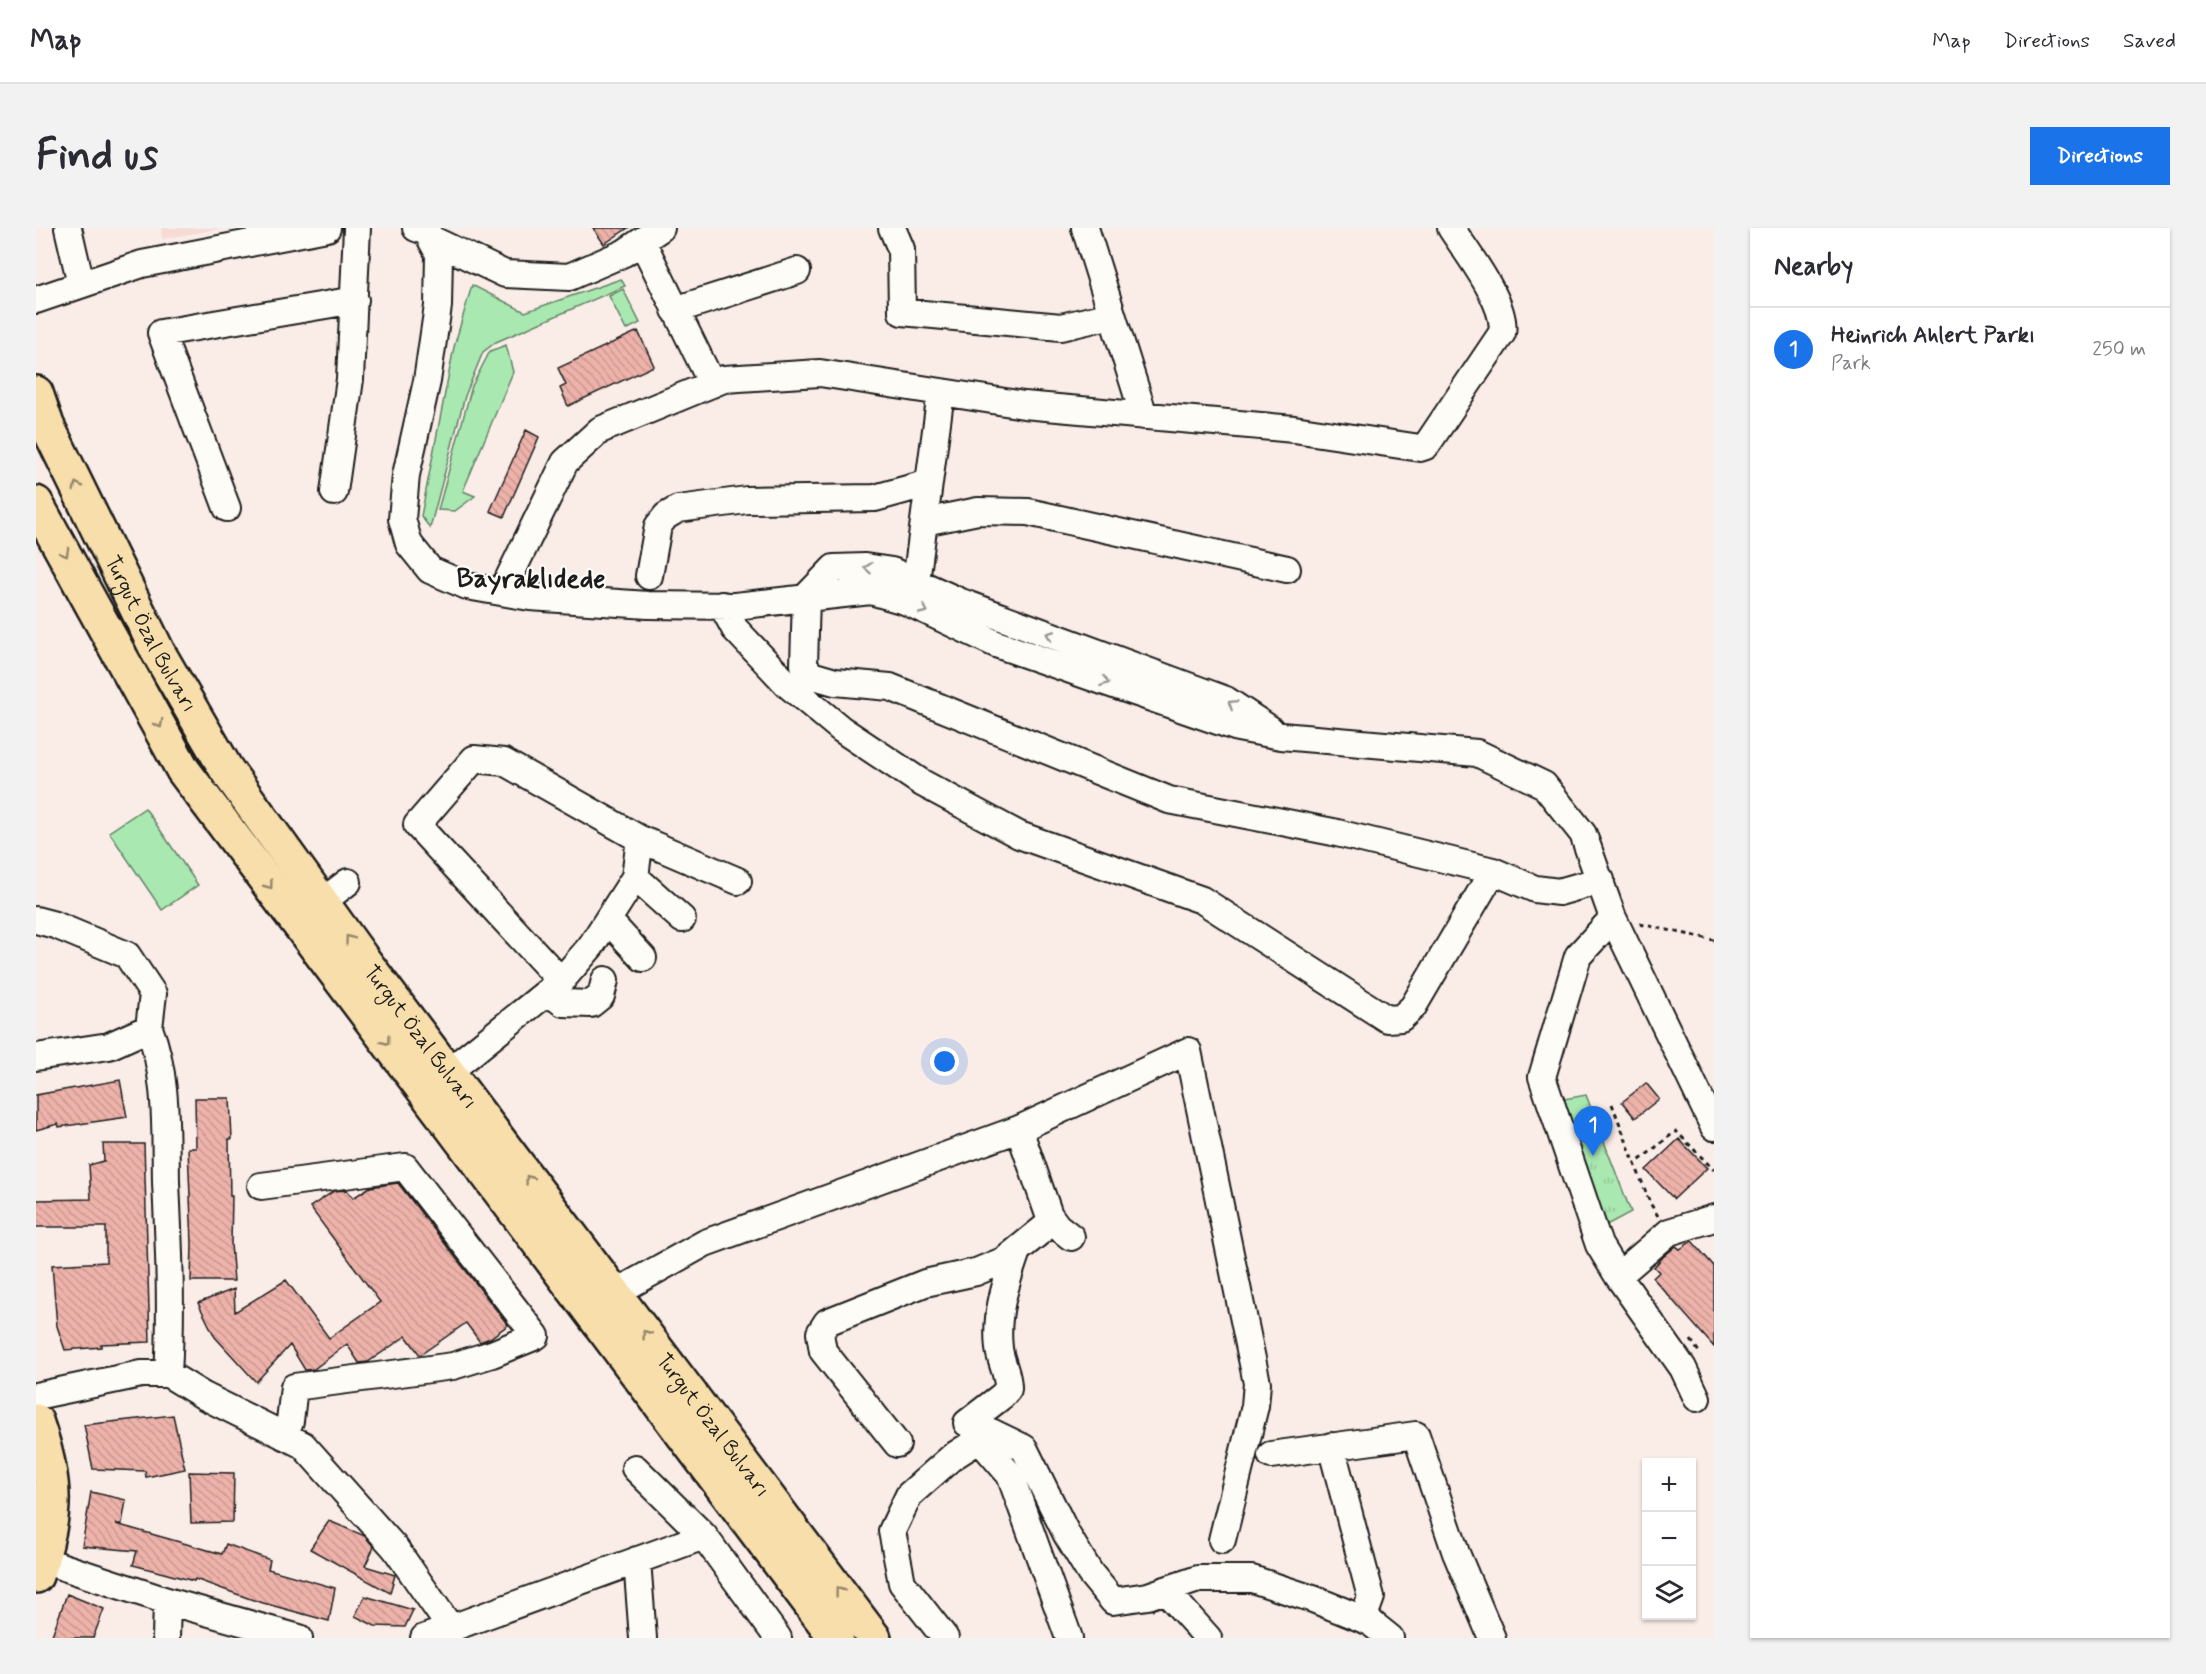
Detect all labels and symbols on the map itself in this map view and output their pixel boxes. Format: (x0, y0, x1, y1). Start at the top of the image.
one-way arrow (73, 482, 84, 493)
one-way arrow (58, 547, 69, 558)
street label: Turgut Özal Bulvarı (98, 551, 203, 718)
one-way arrow (863, 561, 872, 574)
district label: Bayraklıdede (457, 562, 605, 597)
one-way arrow (917, 602, 928, 614)
one-way arrow (1045, 629, 1056, 642)
one-way arrow (1099, 674, 1110, 687)
one-way arrow (1228, 700, 1238, 711)
one-way arrow (152, 718, 163, 729)
one-way arrow (261, 878, 272, 889)
one-way arrow (345, 934, 356, 945)
street label: Turgut Özal Bulvarı (357, 960, 484, 1115)
one-way arrow (378, 1034, 389, 1045)
your location (930, 1047, 959, 1076)
pin: 1 (1574, 1106, 1612, 1156)
one-way arrow (525, 1174, 536, 1185)
one-way arrow (642, 1330, 653, 1341)
street label: Turgut Özal Bulvarı (649, 1348, 776, 1503)
one-way arrow (835, 1587, 846, 1598)

